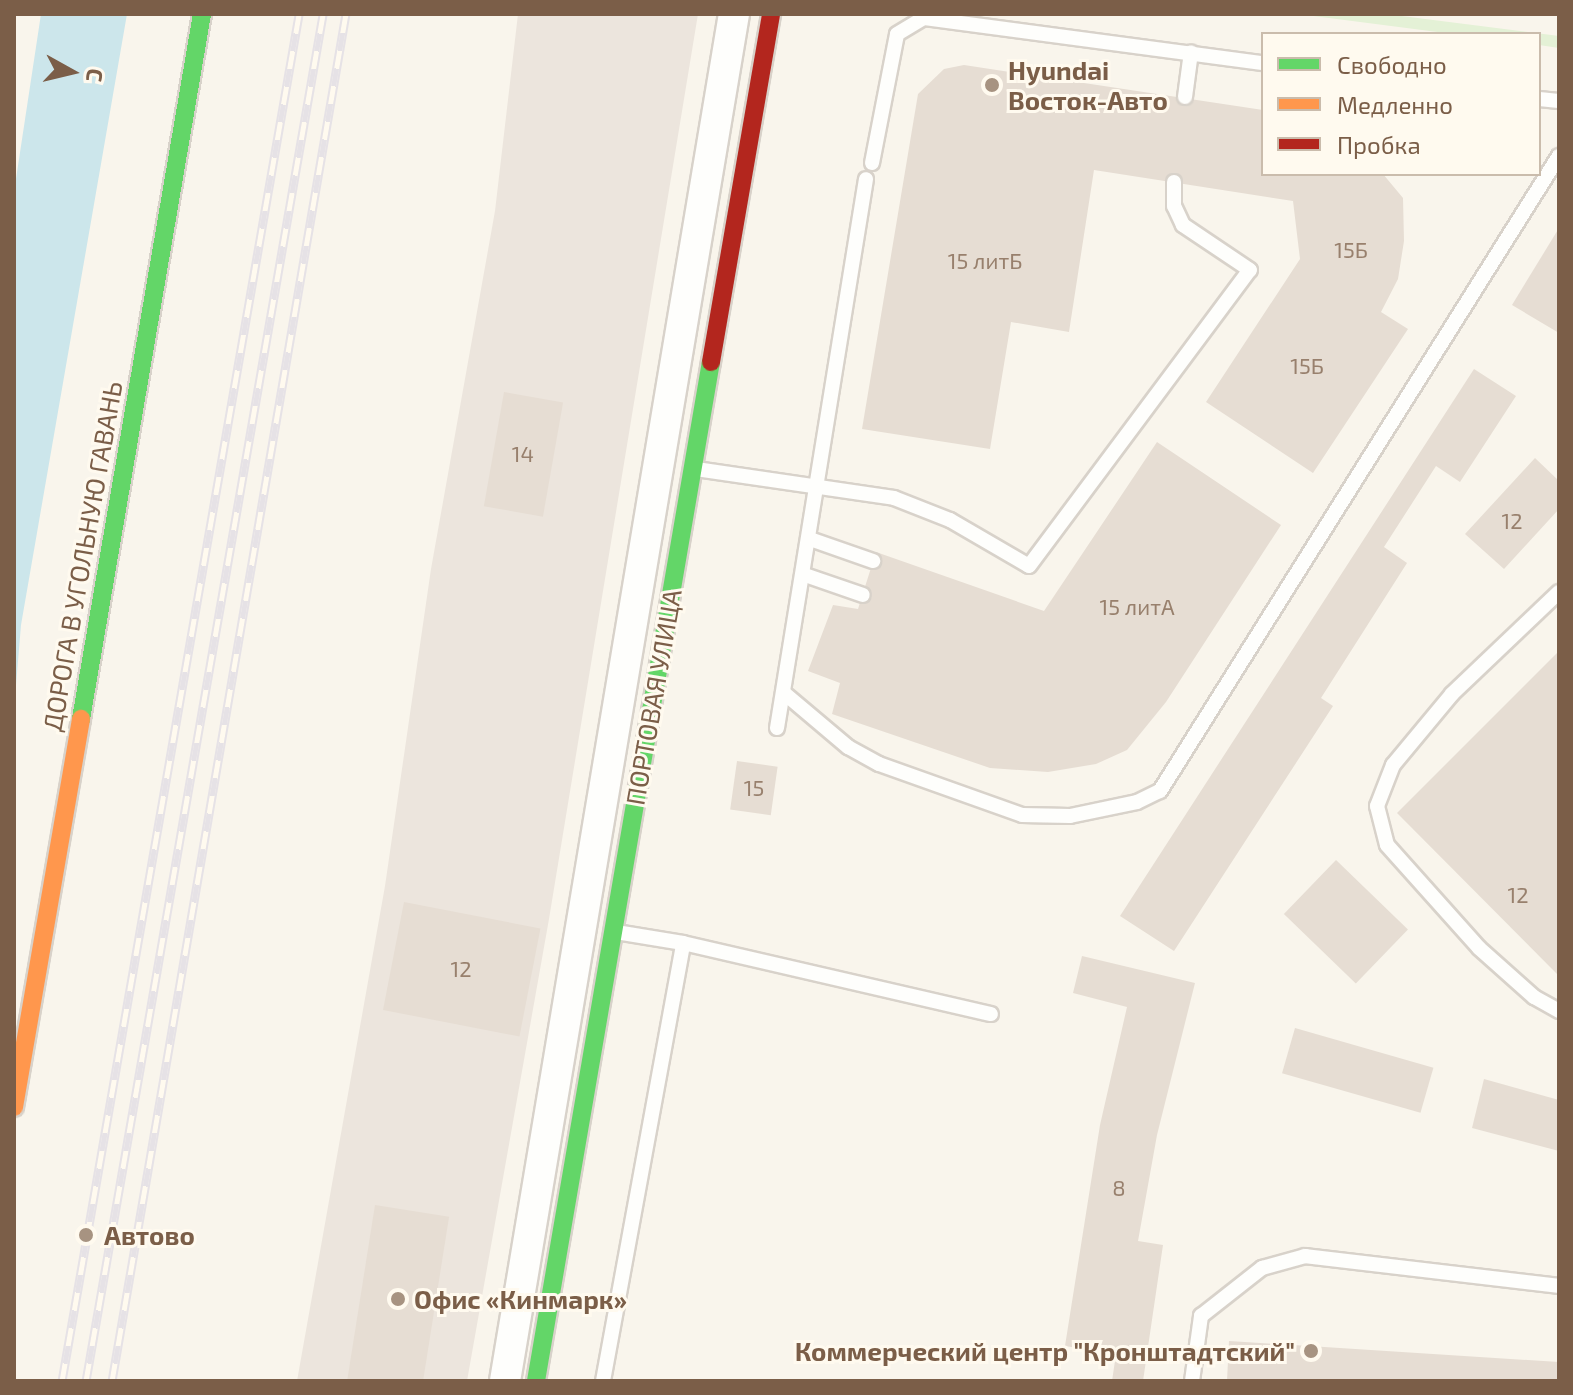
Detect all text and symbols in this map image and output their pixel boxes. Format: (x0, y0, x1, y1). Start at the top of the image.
north arrow (32, 32, 112, 112)
legend (1261, 32, 1541, 176)
text: Свободно (1337, 50, 1447, 79)
place label: Hyundai Восток-Авто (1008, 54, 1168, 116)
text: С (82, 67, 110, 84)
marker: Hyundai Восток-Авто (983, 76, 1001, 94)
text: Медленно (1337, 90, 1453, 119)
text: Пробка (1337, 130, 1421, 159)
house number: 15Б (1334, 237, 1368, 263)
house number: 15 литБ (948, 248, 1022, 274)
house number: 15Б (1290, 353, 1324, 379)
street label: ДОРОГА В УГОЛЬНУЮ ГАВАНЬ (36, 378, 128, 734)
house number: 14 (512, 441, 534, 467)
house number: 12 (1501, 508, 1523, 534)
street label: ПОРТОВАЯ УЛИЦА (619, 587, 687, 807)
house number: 15 литА (1099, 594, 1175, 620)
house number: 15 (744, 775, 764, 801)
house number: 12 (1507, 882, 1529, 908)
house number: 12 (450, 956, 472, 982)
house number: 8 (1112, 1175, 1126, 1201)
place label: Автово (104, 1219, 195, 1251)
marker: Автово (75, 1224, 97, 1246)
place label: Офис «Кинмарк» (414, 1283, 627, 1315)
marker: Офис «Кинмарк» (389, 1290, 407, 1308)
place label: Коммерческий центр "Кронштадтский" (794, 1335, 1295, 1367)
marker: Коммерческий центр "Кронштадтский" (1302, 1342, 1320, 1360)

